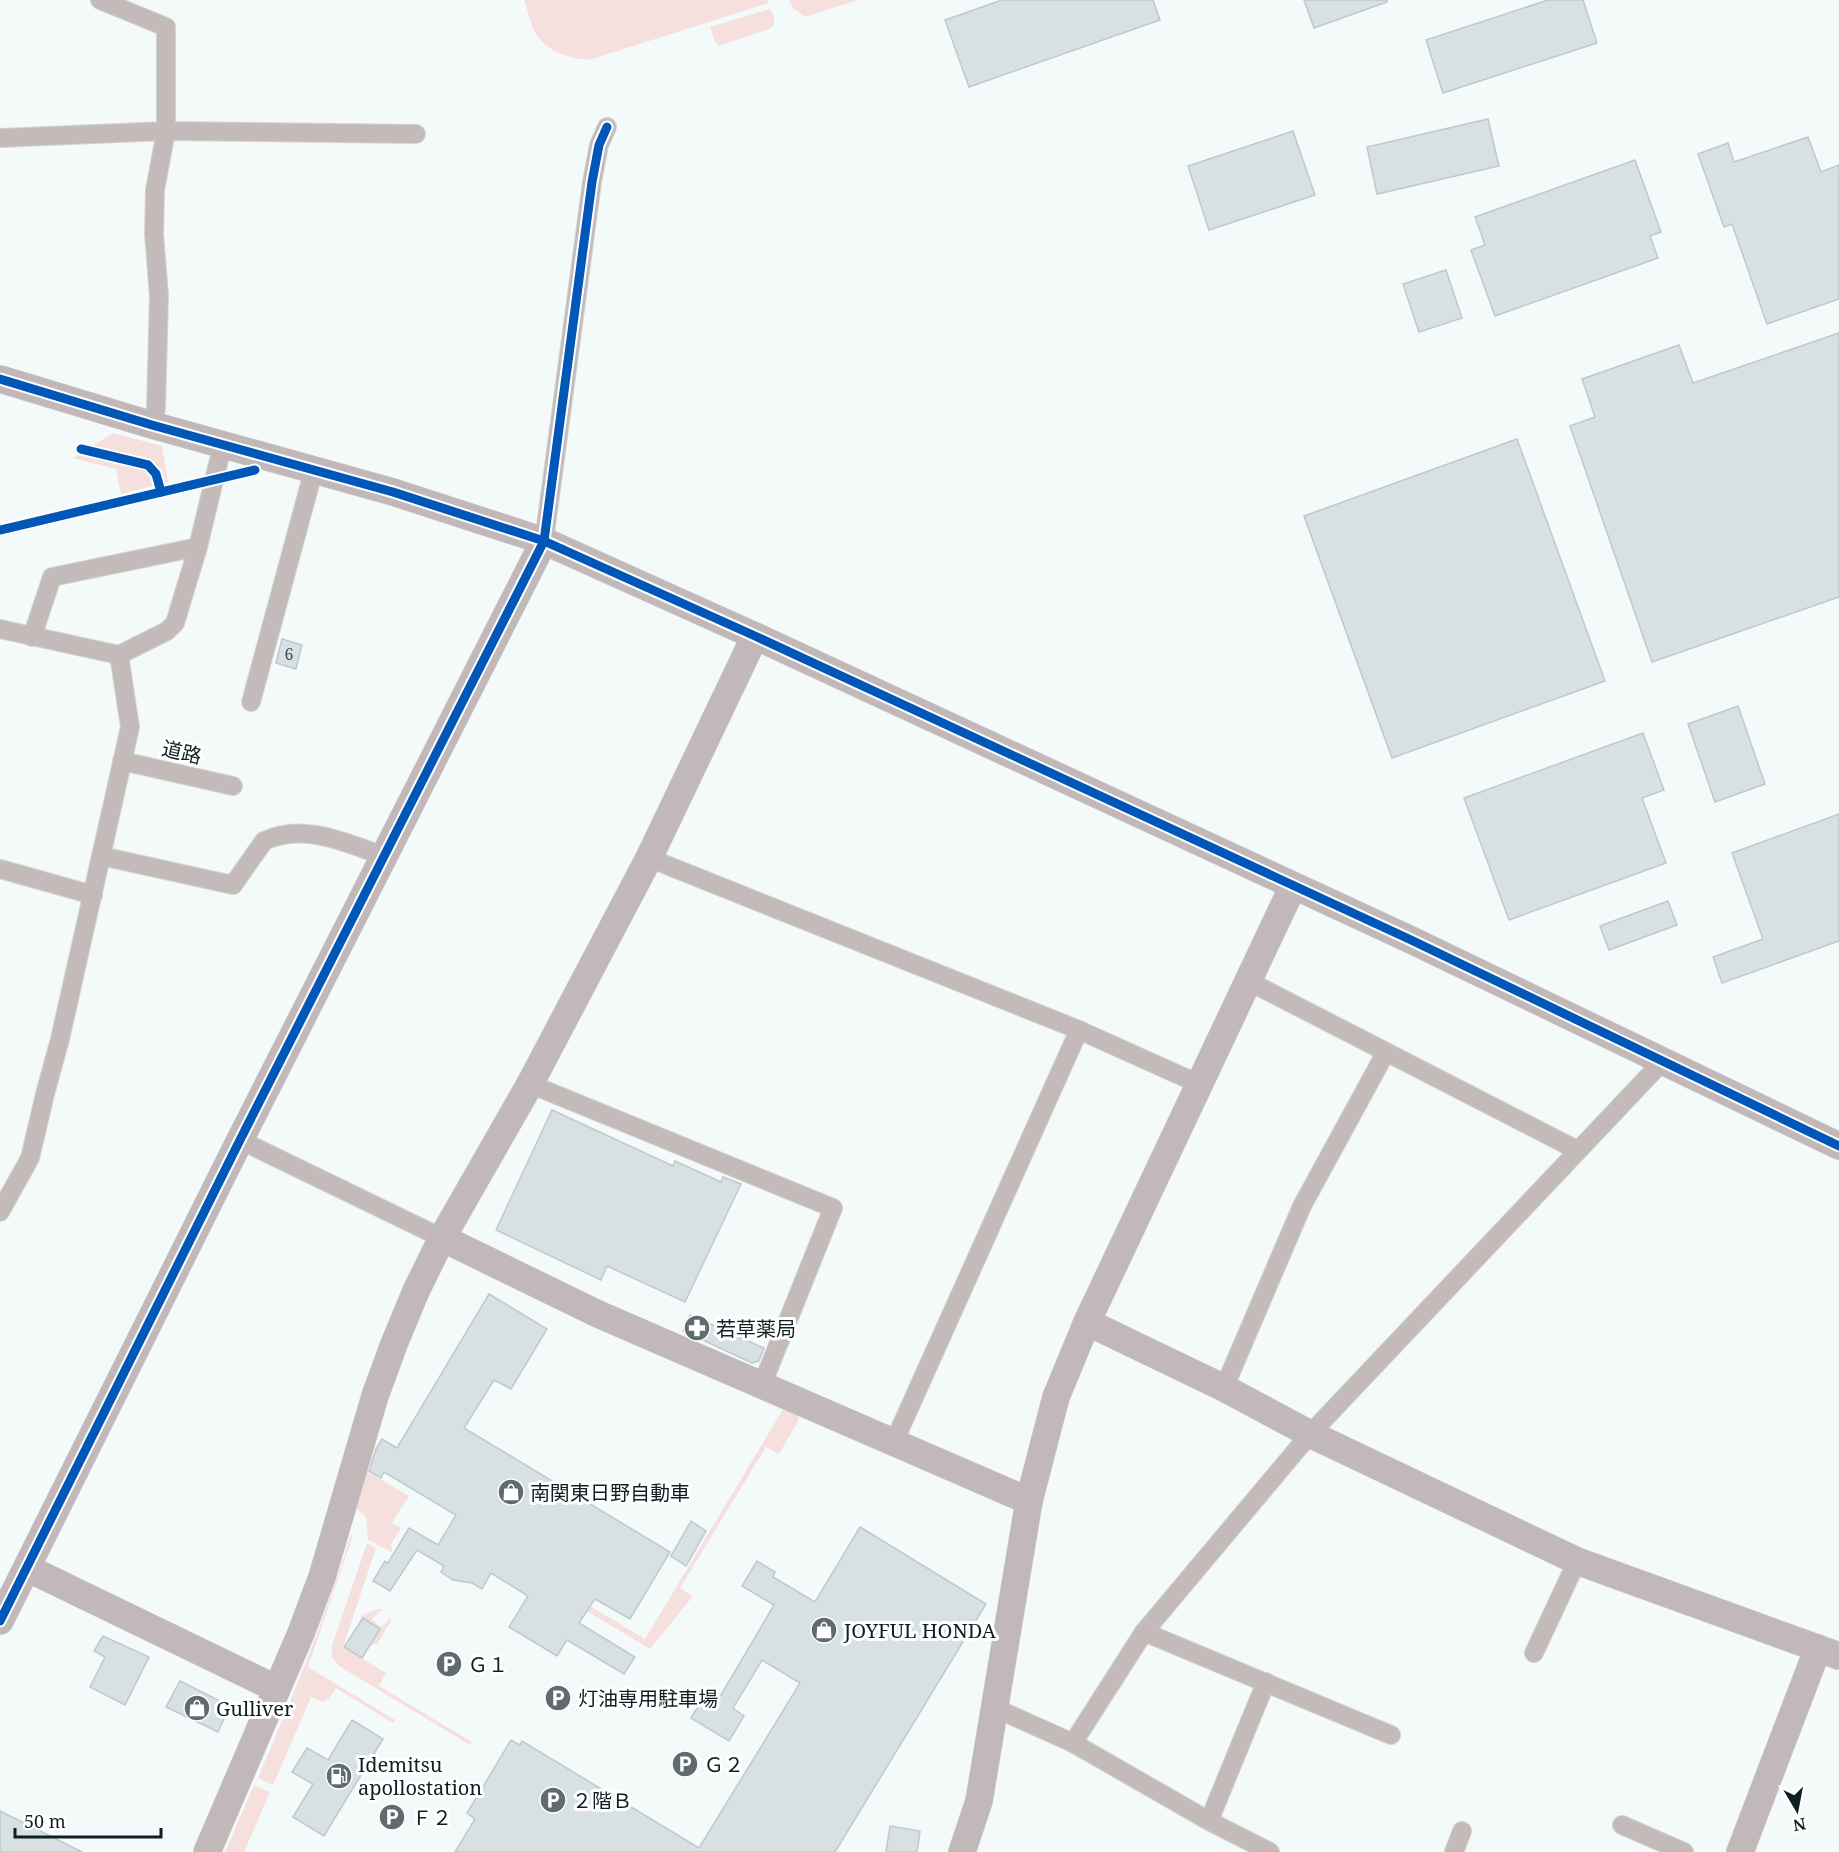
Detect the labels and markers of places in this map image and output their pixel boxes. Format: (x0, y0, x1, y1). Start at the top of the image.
pharmacy icon: 若草薬局 (682, 1313, 712, 1343)
place label: 若草薬局 (716, 1315, 796, 1342)
shop icon: 南関東日野自動車 (496, 1477, 526, 1507)
place label: 南関東日野自動車 (530, 1479, 690, 1506)
shop icon: JOYFUL HONDA (809, 1615, 839, 1645)
place label: JOYFUL HONDA (843, 1617, 997, 1644)
parking icon: Ｇ１ (434, 1649, 464, 1679)
place label: Ｇ１ (468, 1651, 508, 1678)
parking icon: 灯油専用駐車場 (543, 1683, 573, 1713)
place label: 灯油専用駐車場 (578, 1685, 718, 1712)
shop icon: Gulliver (182, 1693, 212, 1723)
place label: Gulliver (216, 1695, 294, 1722)
parking icon: Ｇ２ (670, 1749, 700, 1779)
place label: Idemitsu apollostation (358, 1751, 482, 1801)
place label: Ｇ２ (704, 1751, 744, 1778)
fuel station icon: Idemitsu apollostation (324, 1761, 354, 1791)
parking icon: ２階Ｂ (538, 1785, 568, 1815)
place label: ２階Ｂ (572, 1787, 632, 1814)
parking icon: Ｆ２ (377, 1802, 407, 1832)
place label: Ｆ２ (412, 1804, 452, 1831)

